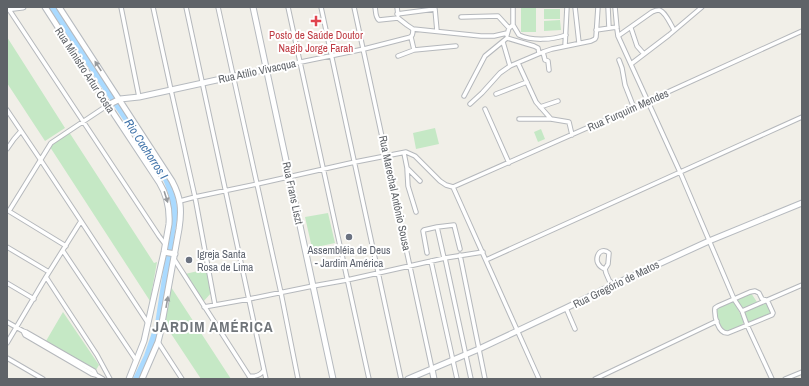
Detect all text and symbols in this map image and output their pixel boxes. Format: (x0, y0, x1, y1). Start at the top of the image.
marker: Posto de Saúde Doutor Nagib Jorge Farah (310, 15, 322, 27)
street label: Rua Ministro Artur Costa (52, 25, 118, 115)
place label: Posto de Saúde Doutor Nagib Jorge Farah (269, 28, 363, 55)
street label: Rua Atilio Vivacqua (217, 56, 297, 86)
one-way arrow (94, 61, 102, 72)
street label: Rua Furquim Mendes (585, 86, 671, 134)
water label: Rio Cachorros I (121, 116, 172, 182)
street label: Rua Marechal Antônio Sousa (376, 134, 414, 252)
street label: Rua Frans Liszt (280, 160, 307, 226)
one-way arrow (163, 191, 169, 203)
marker: Assembléia de Deus - Jardim América (344, 232, 354, 242)
place label: Assembléia de Deus - Jardim América (306, 243, 391, 270)
place label: Igreja Santa Rosa de Lima (197, 247, 253, 274)
marker: Igreja Santa Rosa de Lima (184, 255, 194, 265)
street label: Rua Gregório de Matos (571, 257, 662, 311)
one-way arrow (164, 296, 170, 308)
district label: JARDIM AMÉRICA (152, 316, 274, 337)

